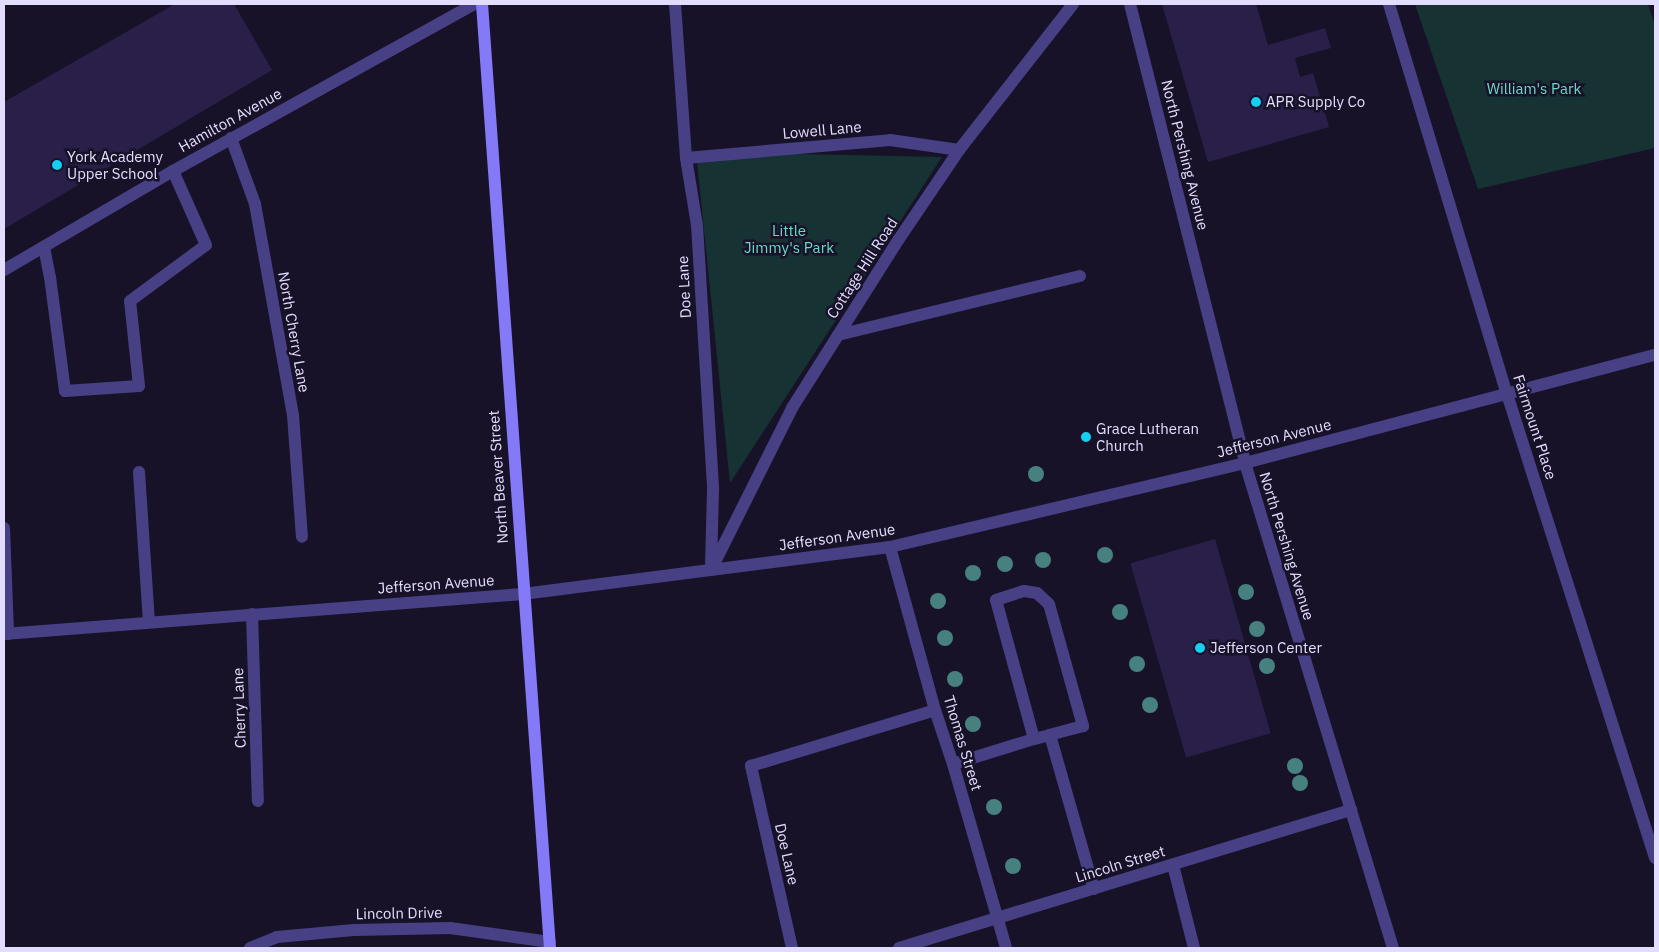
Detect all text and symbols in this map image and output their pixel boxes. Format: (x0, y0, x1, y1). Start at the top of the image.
street label: North Pershing Avenue (1158, 78, 1212, 232)
park label: William's Park (1487, 80, 1581, 98)
street label: Hamilton Avenue (175, 84, 285, 156)
place label: APR Supply Co (1266, 93, 1365, 111)
marker: APR Supply Co (1250, 96, 1262, 108)
street label: Lowell Lane (782, 118, 862, 142)
place label: York Academy Upper School (67, 147, 163, 182)
marker: York Academy Upper School (51, 159, 63, 171)
street label: Cottage Hill Road (823, 214, 901, 322)
park label: Little Jimmy's Park (744, 221, 834, 256)
street label: Doe Lane (673, 255, 695, 319)
street label: North Cherry Lane (275, 270, 313, 394)
street label: Fairmount Place (1510, 372, 1560, 482)
street label: North Beaver Street (484, 410, 512, 544)
street label: Jefferson Avenue (1215, 415, 1333, 461)
place label: Grace Lutheran Church (1096, 419, 1199, 454)
marker: Grace Lutheran Church (1080, 431, 1092, 443)
street label: North Pershing Avenue (1256, 470, 1318, 622)
street label: Jefferson Avenue (778, 520, 896, 554)
street label: Jefferson Avenue (377, 571, 495, 597)
place label: Jefferson Center (1210, 639, 1322, 657)
marker: Jefferson Center (1194, 642, 1206, 654)
street label: Cherry Lane (229, 667, 249, 749)
street label: Thomas Street (940, 693, 986, 793)
street label: Doe Lane (771, 822, 803, 886)
street label: Lincoln Street (1073, 842, 1167, 886)
street label: Lincoln Drive (356, 903, 442, 923)

